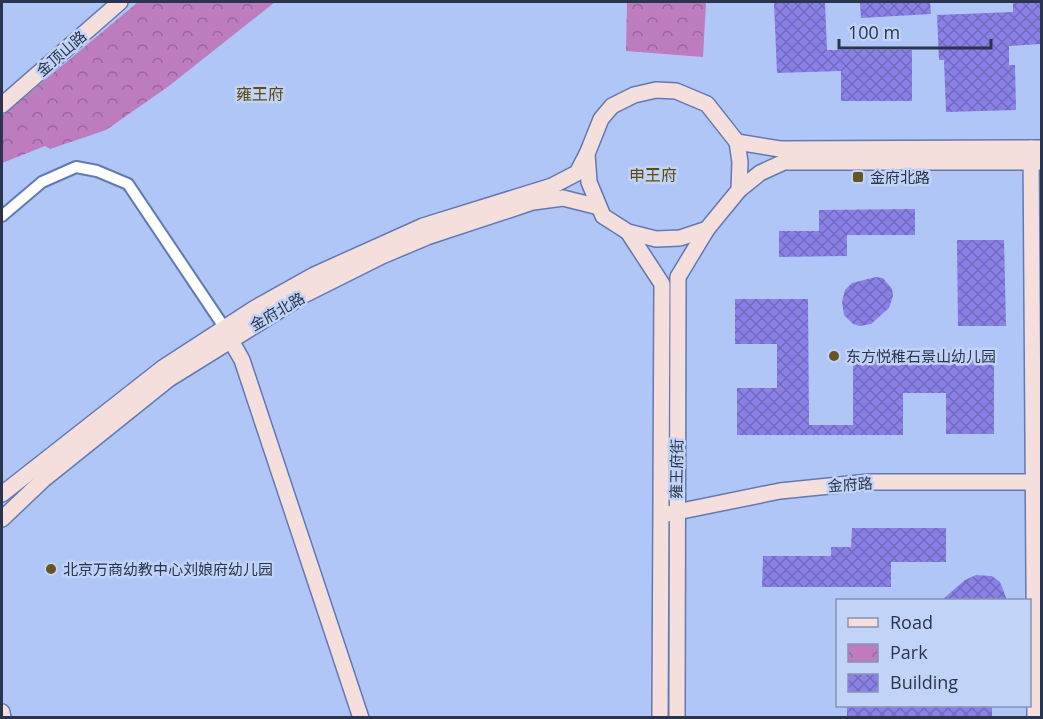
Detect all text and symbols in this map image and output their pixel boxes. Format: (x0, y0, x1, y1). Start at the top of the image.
scale bar (839, 12, 990, 50)
text: 100 m (848, 20, 900, 44)
street label: 金顶山路 (32, 26, 90, 80)
district label: 雍王府 (236, 83, 284, 105)
district label: 申王府 (629, 164, 677, 186)
place label: 金府北路 (870, 167, 930, 187)
marker: 金府北路 (851, 170, 865, 184)
street label: 金府北路 (246, 287, 308, 335)
place label: 东方悦稚石景山幼儿园 (846, 346, 996, 366)
marker: 东方悦稚石景山幼儿园 (827, 349, 841, 363)
street label: 雍王府街 (665, 439, 687, 499)
street label: 金府路 (827, 472, 873, 496)
place label: 北京万商幼教中心刘娘府幼儿园 (63, 559, 273, 579)
marker: 北京万商幼教中心刘娘府幼儿园 (44, 562, 58, 576)
legend (836, 599, 1031, 707)
text: Road (890, 610, 933, 634)
text: Park (890, 640, 928, 664)
text: Building (890, 670, 958, 694)

